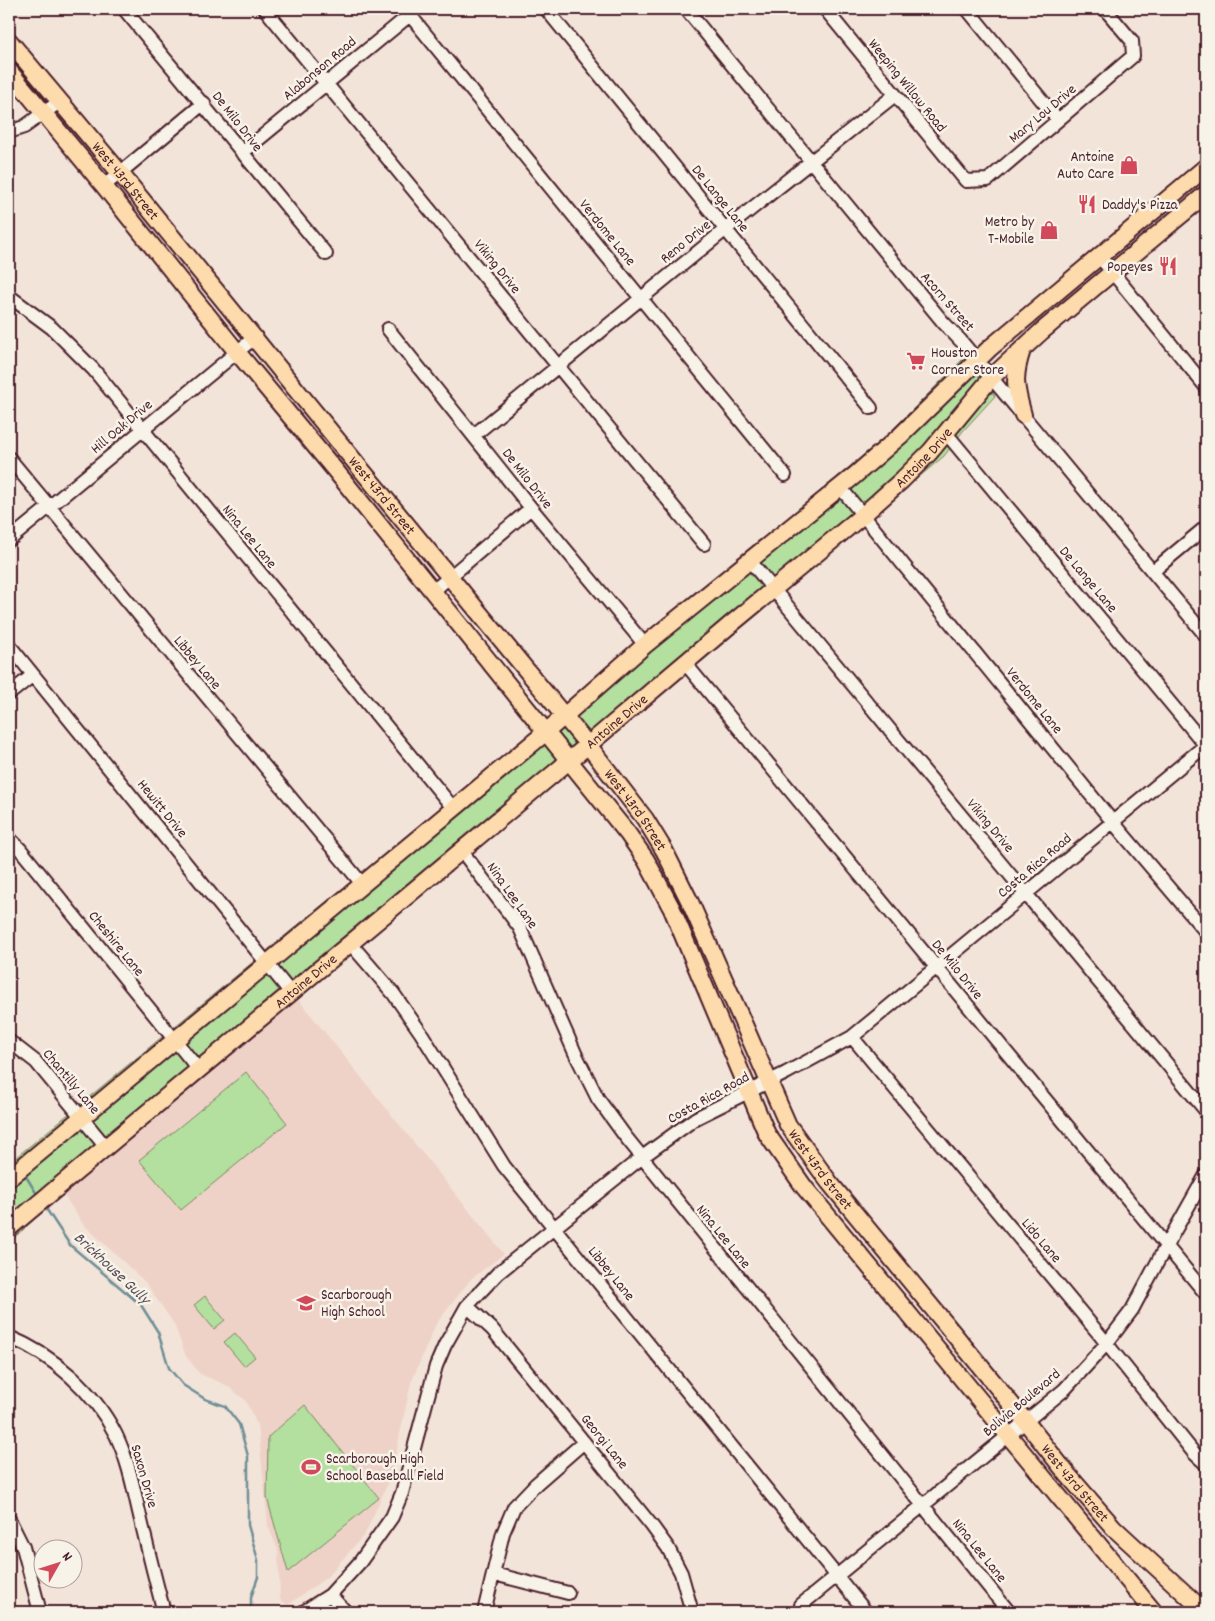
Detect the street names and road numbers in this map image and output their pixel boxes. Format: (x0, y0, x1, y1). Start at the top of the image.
street label: Alabonson Road (279, 32, 362, 107)
street label: Weeping Willow Road (862, 35, 951, 138)
street label: Mary Lou Drive (1005, 79, 1082, 149)
street label: De Milo Drive (206, 87, 267, 158)
street label: West 43rd Street (85, 138, 164, 226)
street label: De Lange Lane (685, 161, 754, 238)
street label: Verdome Lane (573, 195, 640, 272)
street label: Reno Drive (656, 215, 717, 270)
street label: Viking Drive (468, 235, 526, 300)
street label: Acorn Street (914, 267, 979, 338)
street label: Hill Oak Drive (86, 395, 158, 460)
street label: Antoine Drive (891, 423, 959, 494)
street label: De Milo Drive (496, 444, 557, 515)
street label: West 43rd Street (342, 452, 420, 541)
street label: Nina Lee Lane (216, 500, 281, 574)
street label: De Lange Lane (1053, 542, 1122, 619)
street label: Libbey Lane (167, 631, 226, 695)
street label: Verdome Lane (1000, 663, 1067, 740)
street label: Antoine Drive (581, 689, 654, 756)
street label: West 43rd Street (598, 765, 671, 856)
street label: Hewitt Drive (131, 775, 192, 844)
street label: Viking Drive (960, 794, 1019, 858)
street label: Costa Rica Road (993, 829, 1077, 904)
street label: Nina Lee Lane (480, 858, 543, 934)
street label: Cheshire Lane (82, 907, 149, 982)
street label: De Milo Drive (925, 935, 988, 1005)
street label: Antoine Drive (270, 949, 343, 1015)
street label: Chantilly Lane (36, 1045, 105, 1120)
street label: Costa Rica Road (664, 1067, 754, 1130)
street label: West 43rd Street (782, 1125, 857, 1216)
street label: Nina Lee Lane (690, 1200, 755, 1274)
street label: Lido Lane (1015, 1214, 1066, 1269)
street label: Libbey Lane (582, 1242, 640, 1307)
street label: Bolivia Boulevard (978, 1364, 1066, 1443)
street label: Georgi Lane (574, 1410, 633, 1475)
street label: West 43rd Street (1035, 1440, 1114, 1528)
street label: Saxon Drive (124, 1442, 163, 1511)
street label: Nina Lee Lane (946, 1514, 1011, 1588)

